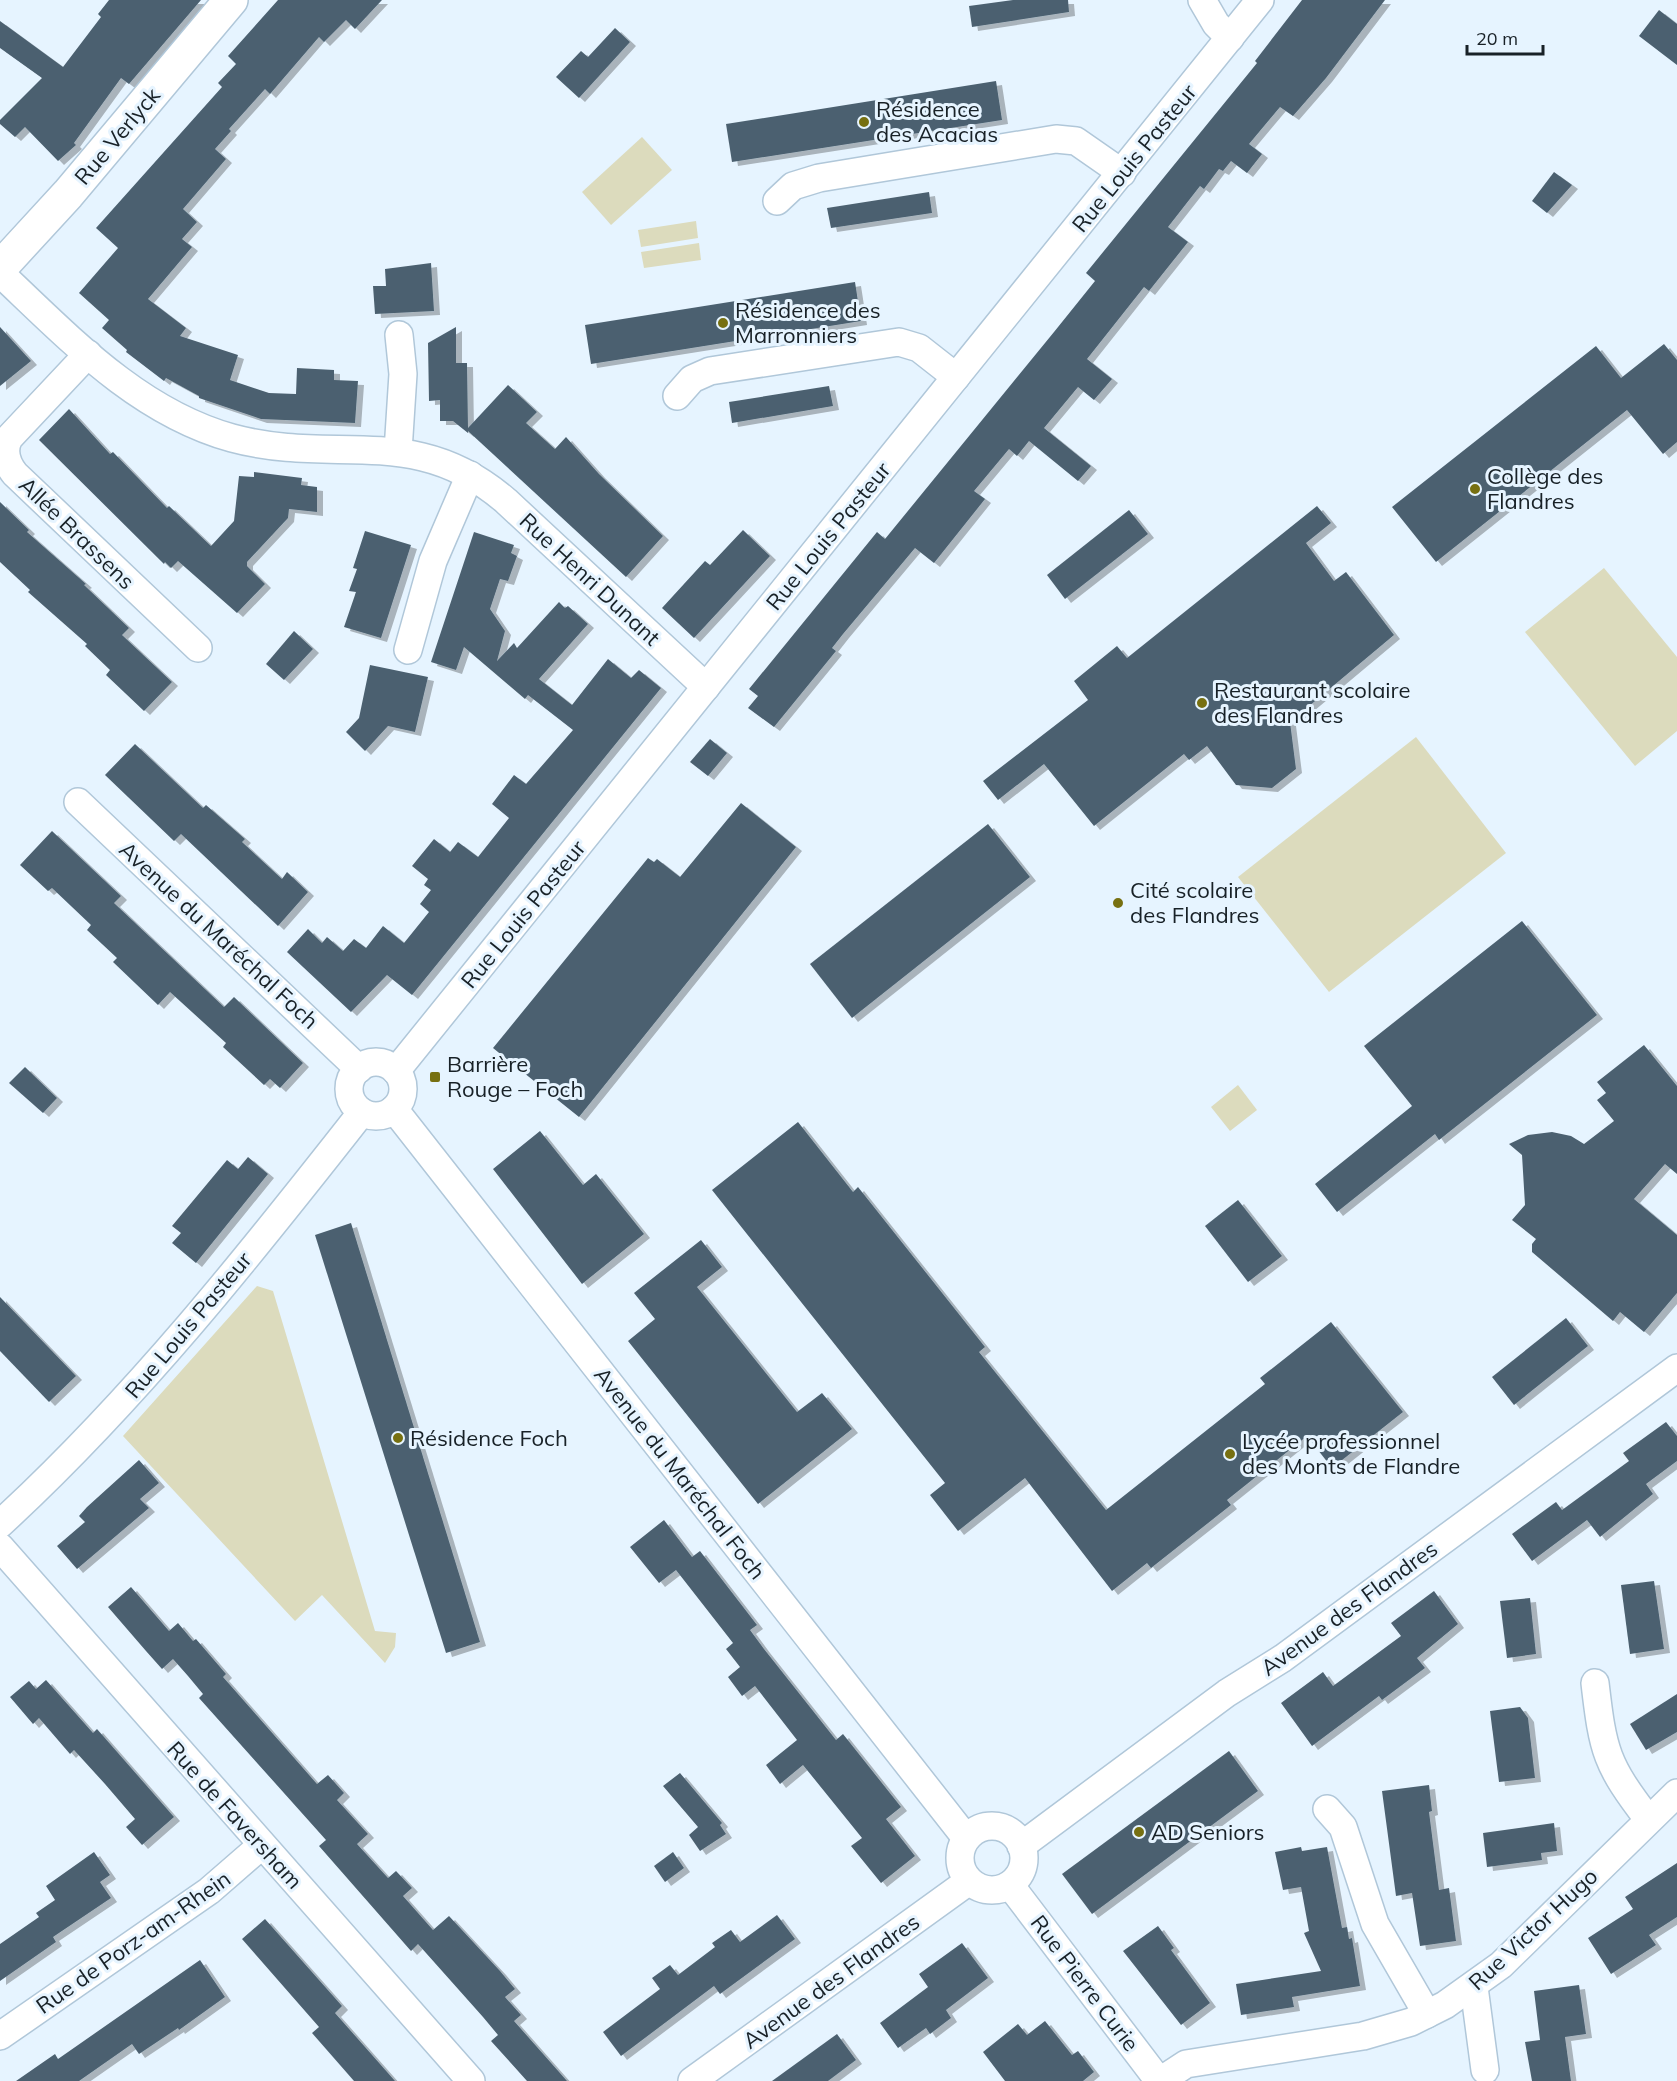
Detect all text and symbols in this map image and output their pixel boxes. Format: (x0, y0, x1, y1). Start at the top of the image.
scale bar (1467, 18, 1544, 56)
text: 20 m (1476, 27, 1518, 50)
street label: Rue Louis Pasteur (1066, 78, 1202, 238)
street label: Rue Verlyck (68, 81, 166, 190)
place label: Résidence des Acacias (876, 95, 998, 148)
marker: Résidence des Acacias (857, 115, 871, 129)
place label: Résidence des Marronniers (735, 296, 881, 349)
marker: Résidence des Marronniers (716, 316, 730, 330)
street label: Rue Louis Pasteur (760, 456, 896, 616)
place label: Collège des Flandres (1487, 462, 1603, 515)
street label: Allée Brassens (13, 471, 141, 595)
marker: Collège des Flandres (1468, 482, 1482, 496)
street label: Rue Henri Dunant (514, 507, 666, 652)
place label: Restaurant scolaire des Flandres (1214, 676, 1410, 729)
marker: Restaurant scolaire des Flandres (1195, 696, 1209, 710)
street label: Rue Louis Pasteur (455, 834, 591, 994)
street label: Avenue du Maréchal Foch (114, 835, 324, 1035)
place label: Cité scolaire des Flandres (1130, 876, 1259, 929)
marker: Cité scolaire des Flandres (1111, 896, 1125, 910)
place label: Barrière Rouge – Foch (447, 1050, 583, 1103)
marker: Barrière Rouge – Foch (428, 1070, 442, 1084)
street label: Rue Louis Pasteur (119, 1246, 257, 1404)
street label: Avenue du Maréchal Foch (588, 1361, 772, 1585)
place label: Résidence Foch (410, 1424, 568, 1452)
place label: Lycée professionnel des Monts de Flandre (1242, 1427, 1460, 1480)
marker: Résidence Foch (391, 1431, 405, 1445)
marker: Lycée professionnel des Monts de Flandre (1223, 1447, 1237, 1461)
street label: Avenue des Flandres (1255, 1534, 1443, 1682)
street label: Rue de Faversham (161, 1735, 309, 1895)
place label: AD Seniors (1151, 1818, 1265, 1846)
marker: AD Seniors (1132, 1825, 1146, 1839)
street label: Rue Victor Hugo (1463, 1862, 1603, 1996)
street label: Rue de Porz-am-Rhein (30, 1864, 236, 2020)
street label: Avenue des Flandres (737, 1907, 925, 2055)
street label: Rue Pierre Curie (1025, 1909, 1145, 2057)

